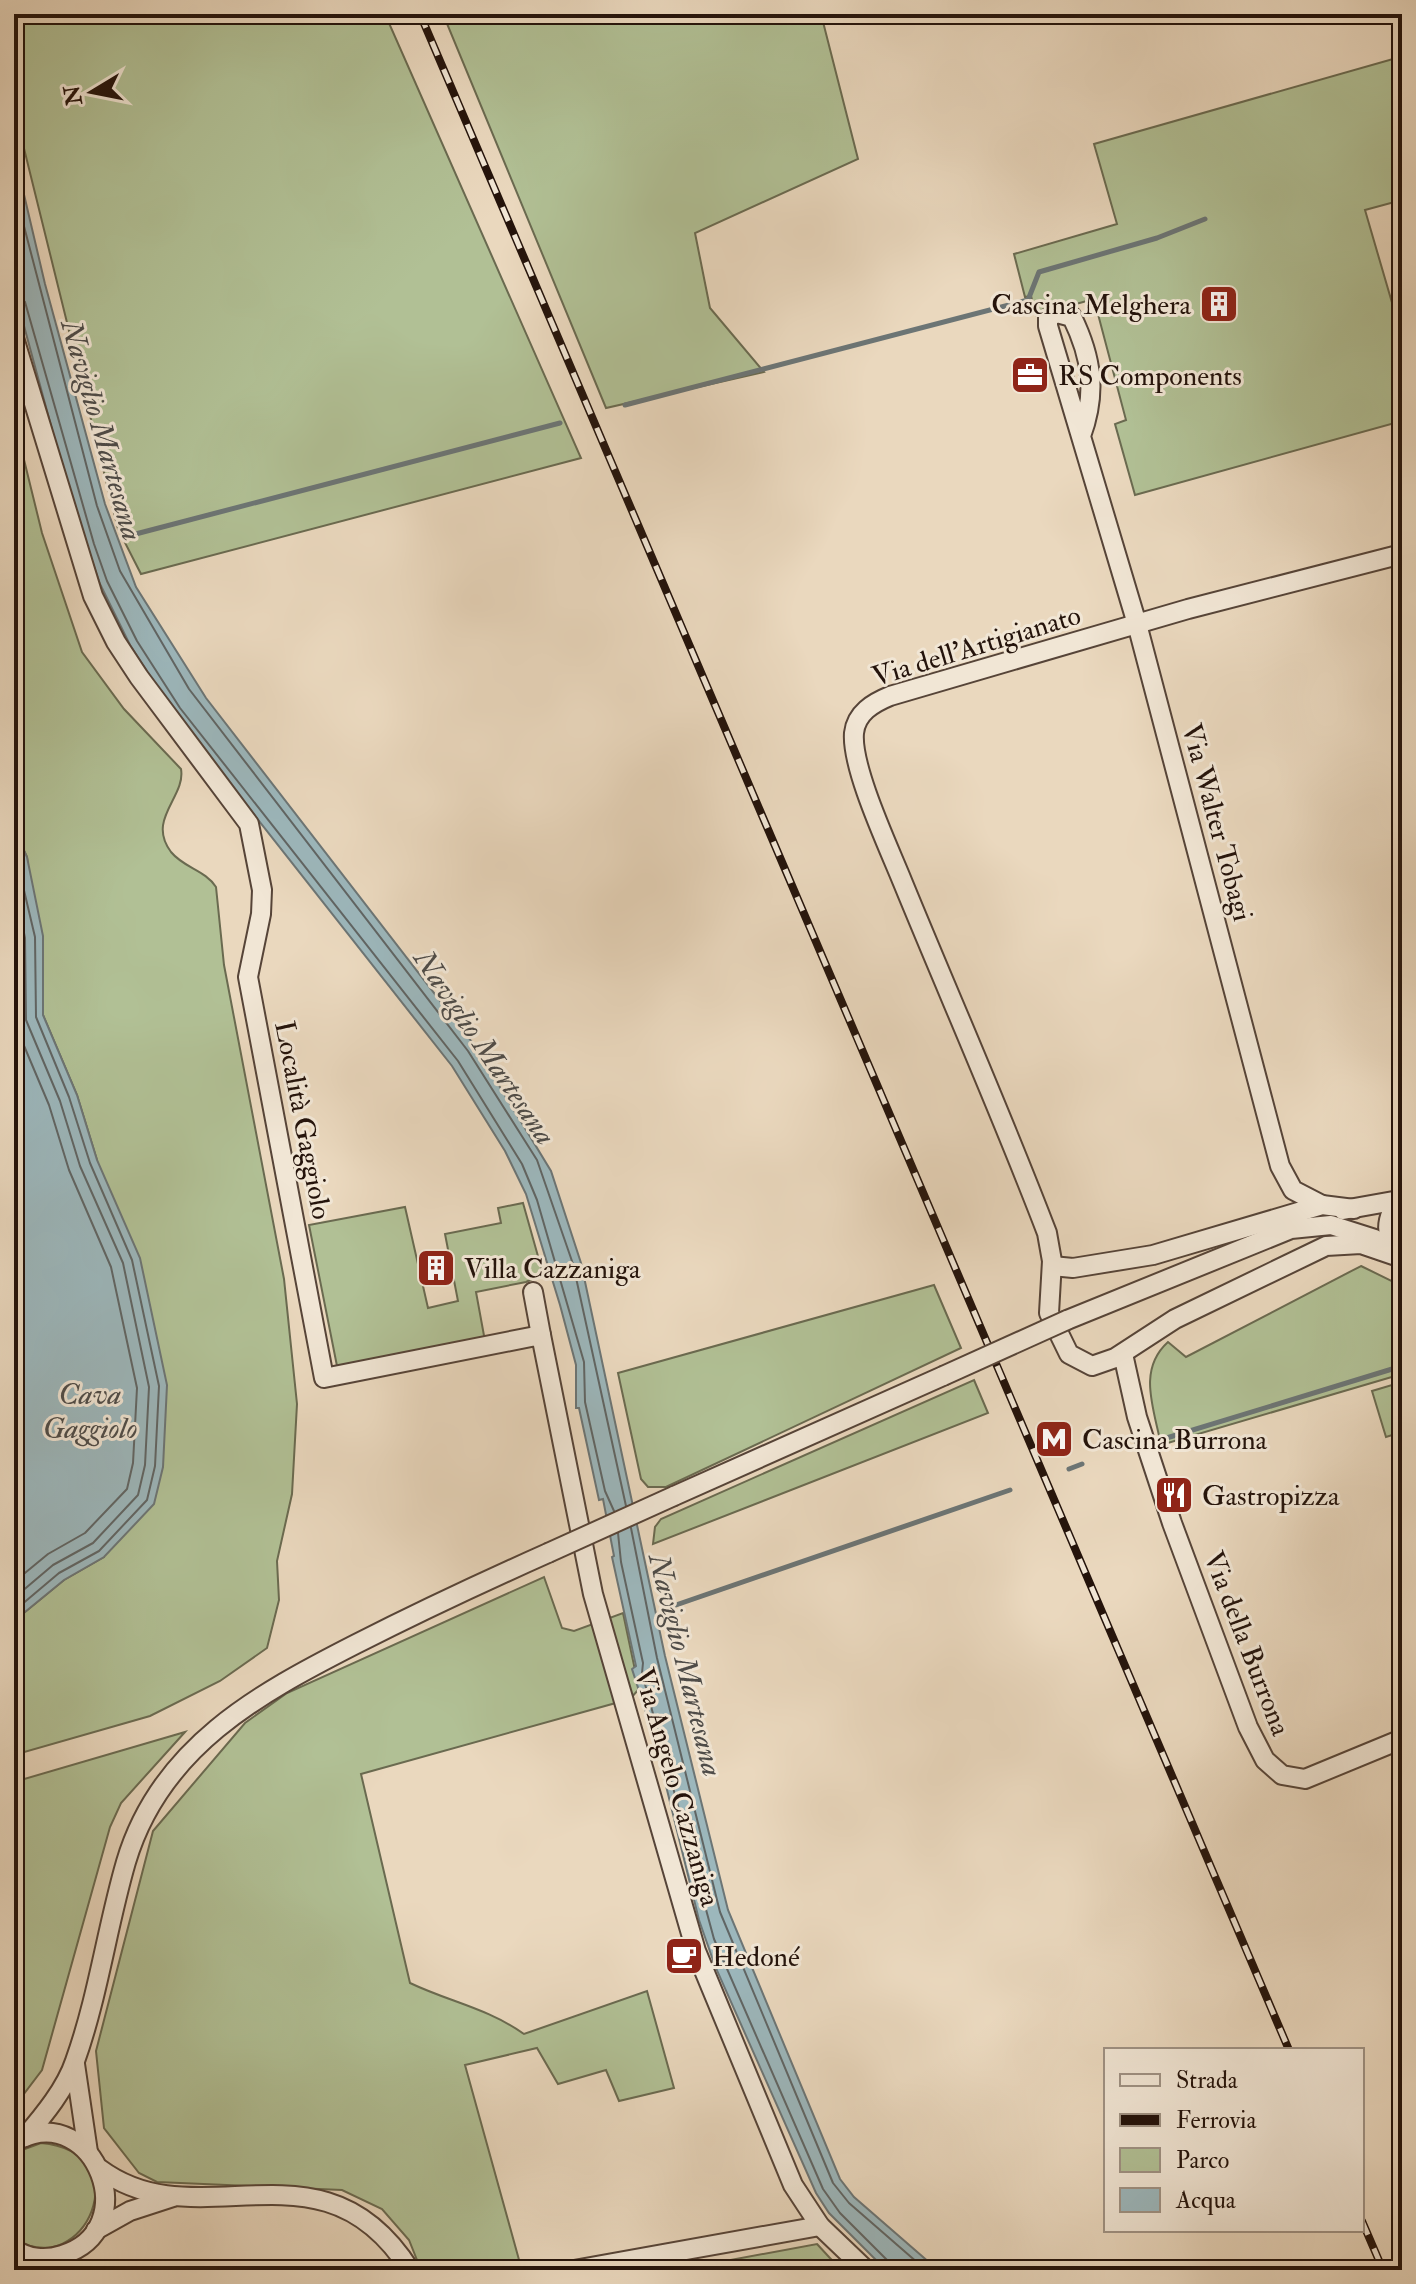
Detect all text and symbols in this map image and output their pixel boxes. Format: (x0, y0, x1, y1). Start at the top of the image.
north arrow (52, 52, 132, 132)
text: N (58, 83, 89, 108)
building icon: Cascina Melghera (1198, 283, 1240, 325)
place label: Cascina Melghera (991, 288, 1191, 323)
water label: Naviglio Martesana (52, 314, 151, 545)
office icon: RS Components (1009, 354, 1051, 396)
place label: RS Components (1058, 359, 1242, 394)
street label: Via dell'Artigianato (868, 598, 1085, 695)
street label: Via Walter Tobagi (1173, 720, 1260, 925)
water label: Naviglio Martesana (404, 941, 564, 1152)
street label: Località Gaggiolo (266, 1018, 339, 1222)
building icon: Villa Cazzaniga (415, 1247, 457, 1289)
place label: Villa Cazzaniga (464, 1252, 641, 1287)
water label: Cava Gaggiolo (43, 1376, 137, 1447)
metro station icon: Cascina Burrona (1033, 1418, 1075, 1460)
place label: Cascina Burrona (1082, 1423, 1268, 1458)
restaurant icon: Gastropizza (1153, 1474, 1195, 1516)
place label: Gastropizza (1202, 1479, 1340, 1514)
street label: Via della Burrona (1195, 1546, 1298, 1741)
water label: Naviglio Martesana (640, 1548, 731, 1780)
street label: Via Angelo Cazzaniga (626, 1664, 727, 1911)
cafe icon: Hedoné (663, 1935, 705, 1977)
place label: Hedoné (712, 1940, 800, 1975)
legend (1104, 2048, 1364, 2232)
text: Strada (1176, 2065, 1239, 2096)
text: Ferrovia (1176, 2105, 1257, 2136)
text: Parco (1176, 2145, 1229, 2176)
text: Acqua (1175, 2185, 1237, 2216)

